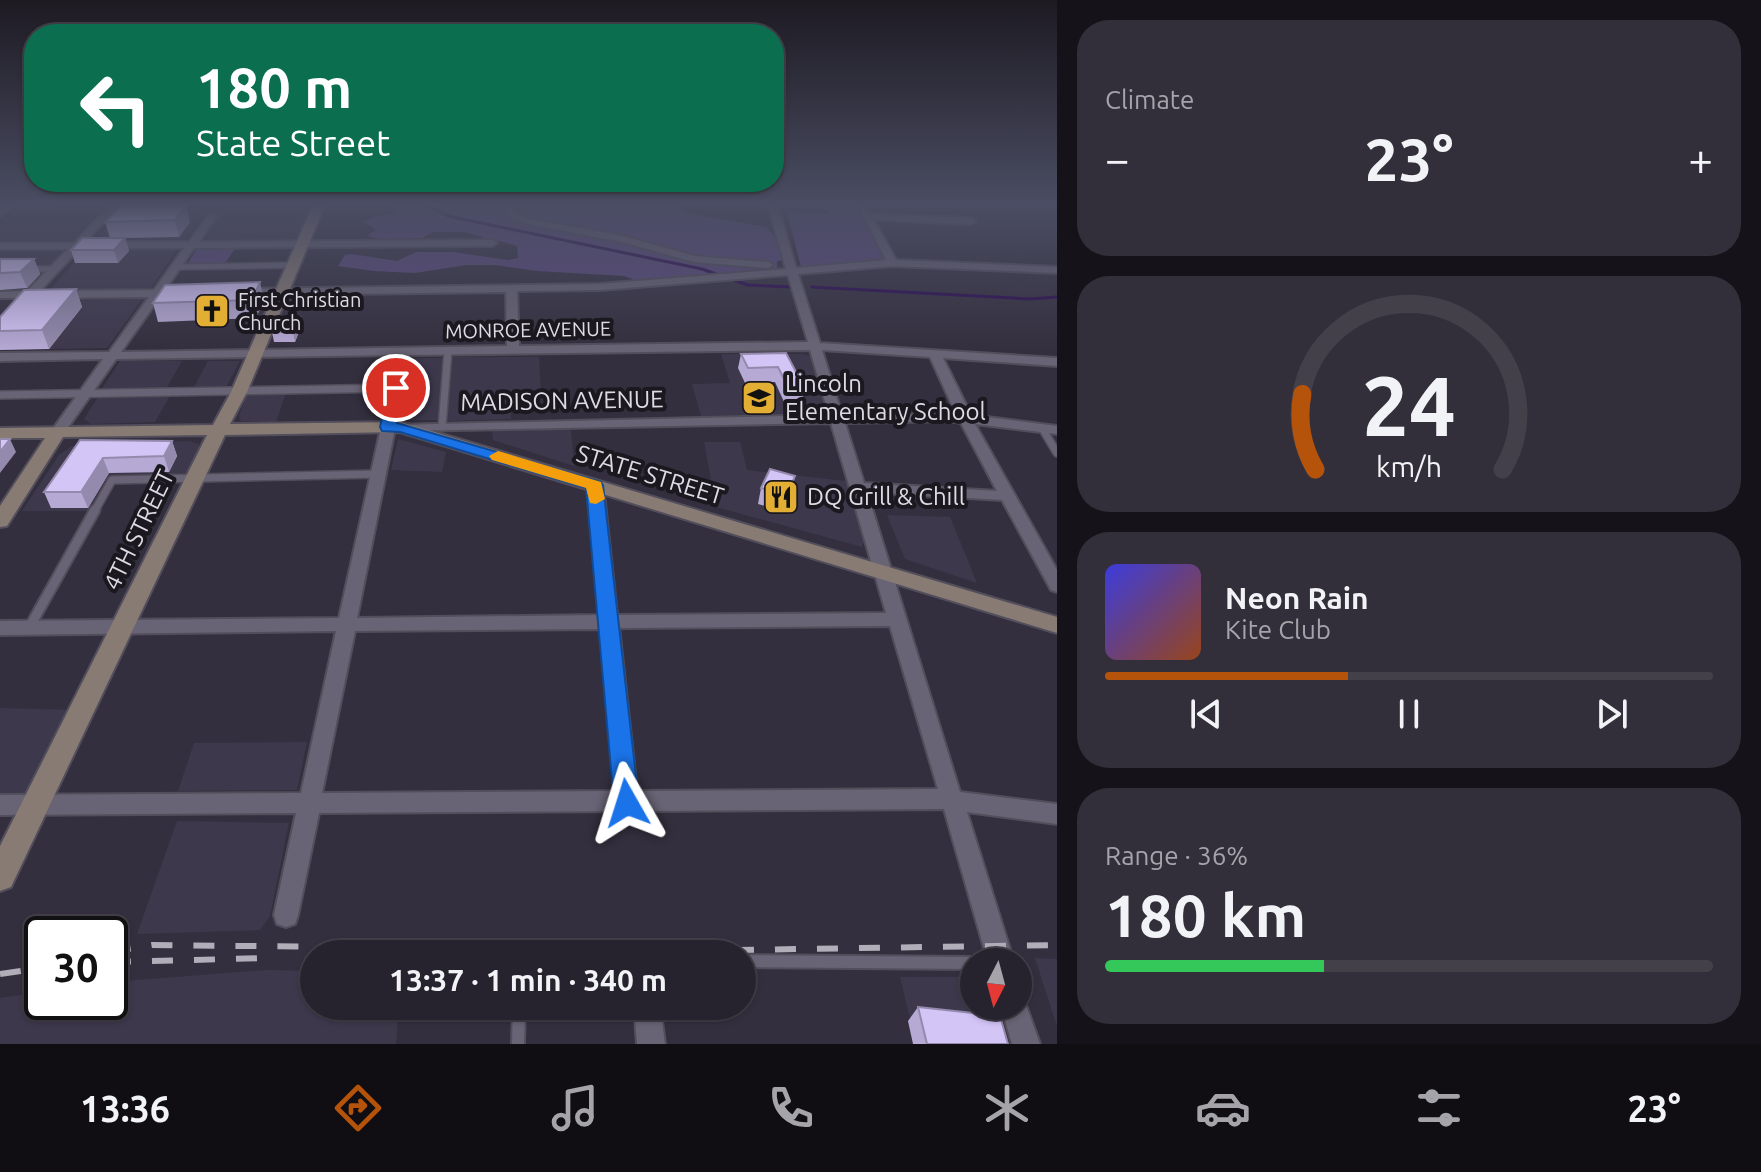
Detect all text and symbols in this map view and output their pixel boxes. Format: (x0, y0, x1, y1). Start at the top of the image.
icon: left (64, 56, 168, 160)
text: 180 m (196, 56, 352, 119)
text: Climate (1105, 85, 1194, 114)
text: State Street (196, 122, 390, 163)
text: 23° (1365, 125, 1453, 192)
text: − (1105, 134, 1130, 183)
text: + (1688, 134, 1713, 183)
place label: First Christian Church (238, 288, 361, 334)
church icon: First Christian Church (193, 292, 231, 330)
street label: MONROE AVENUE (445, 317, 611, 342)
pin (362, 354, 430, 422)
text: 24 (1362, 358, 1456, 452)
icon: arrive (374, 366, 418, 410)
place label: Lincoln Elementary School (785, 370, 986, 425)
school or university icon: Lincoln Elementary School (740, 379, 778, 417)
street label: MADISON AVENUE (460, 385, 664, 416)
street label: STATE STREET (573, 439, 727, 510)
text: km/h (1376, 450, 1442, 482)
street label: 4TH STREET (98, 465, 179, 594)
restaurant icon: DQ Grill & Chill (762, 478, 800, 516)
place label: DQ Grill & Chill (807, 483, 965, 510)
text: Neon Rain (1225, 581, 1369, 615)
text: Kite Club (1225, 615, 1331, 644)
icon: previous (1184, 692, 1228, 736)
icon: pause (1387, 692, 1431, 736)
icon: next (1590, 692, 1634, 736)
position arrow (585, 761, 669, 845)
text: Range · 36% (1105, 841, 1248, 870)
text: 180 km (1105, 881, 1306, 948)
speed limit sign: 30 (24, 916, 128, 1020)
north arrow (960, 948, 1032, 1020)
map controls (960, 948, 1032, 1020)
text: 13:37 · 1 min · 340 m (389, 963, 667, 997)
icon: directions (330, 1080, 386, 1136)
icon: music (547, 1080, 603, 1136)
icon: phone (763, 1080, 819, 1136)
icon: climate (979, 1080, 1035, 1136)
icon: car (1195, 1080, 1251, 1136)
icon: filters (1411, 1080, 1467, 1136)
text: 13:36 (80, 1088, 170, 1129)
text: 23° (1627, 1088, 1681, 1129)

